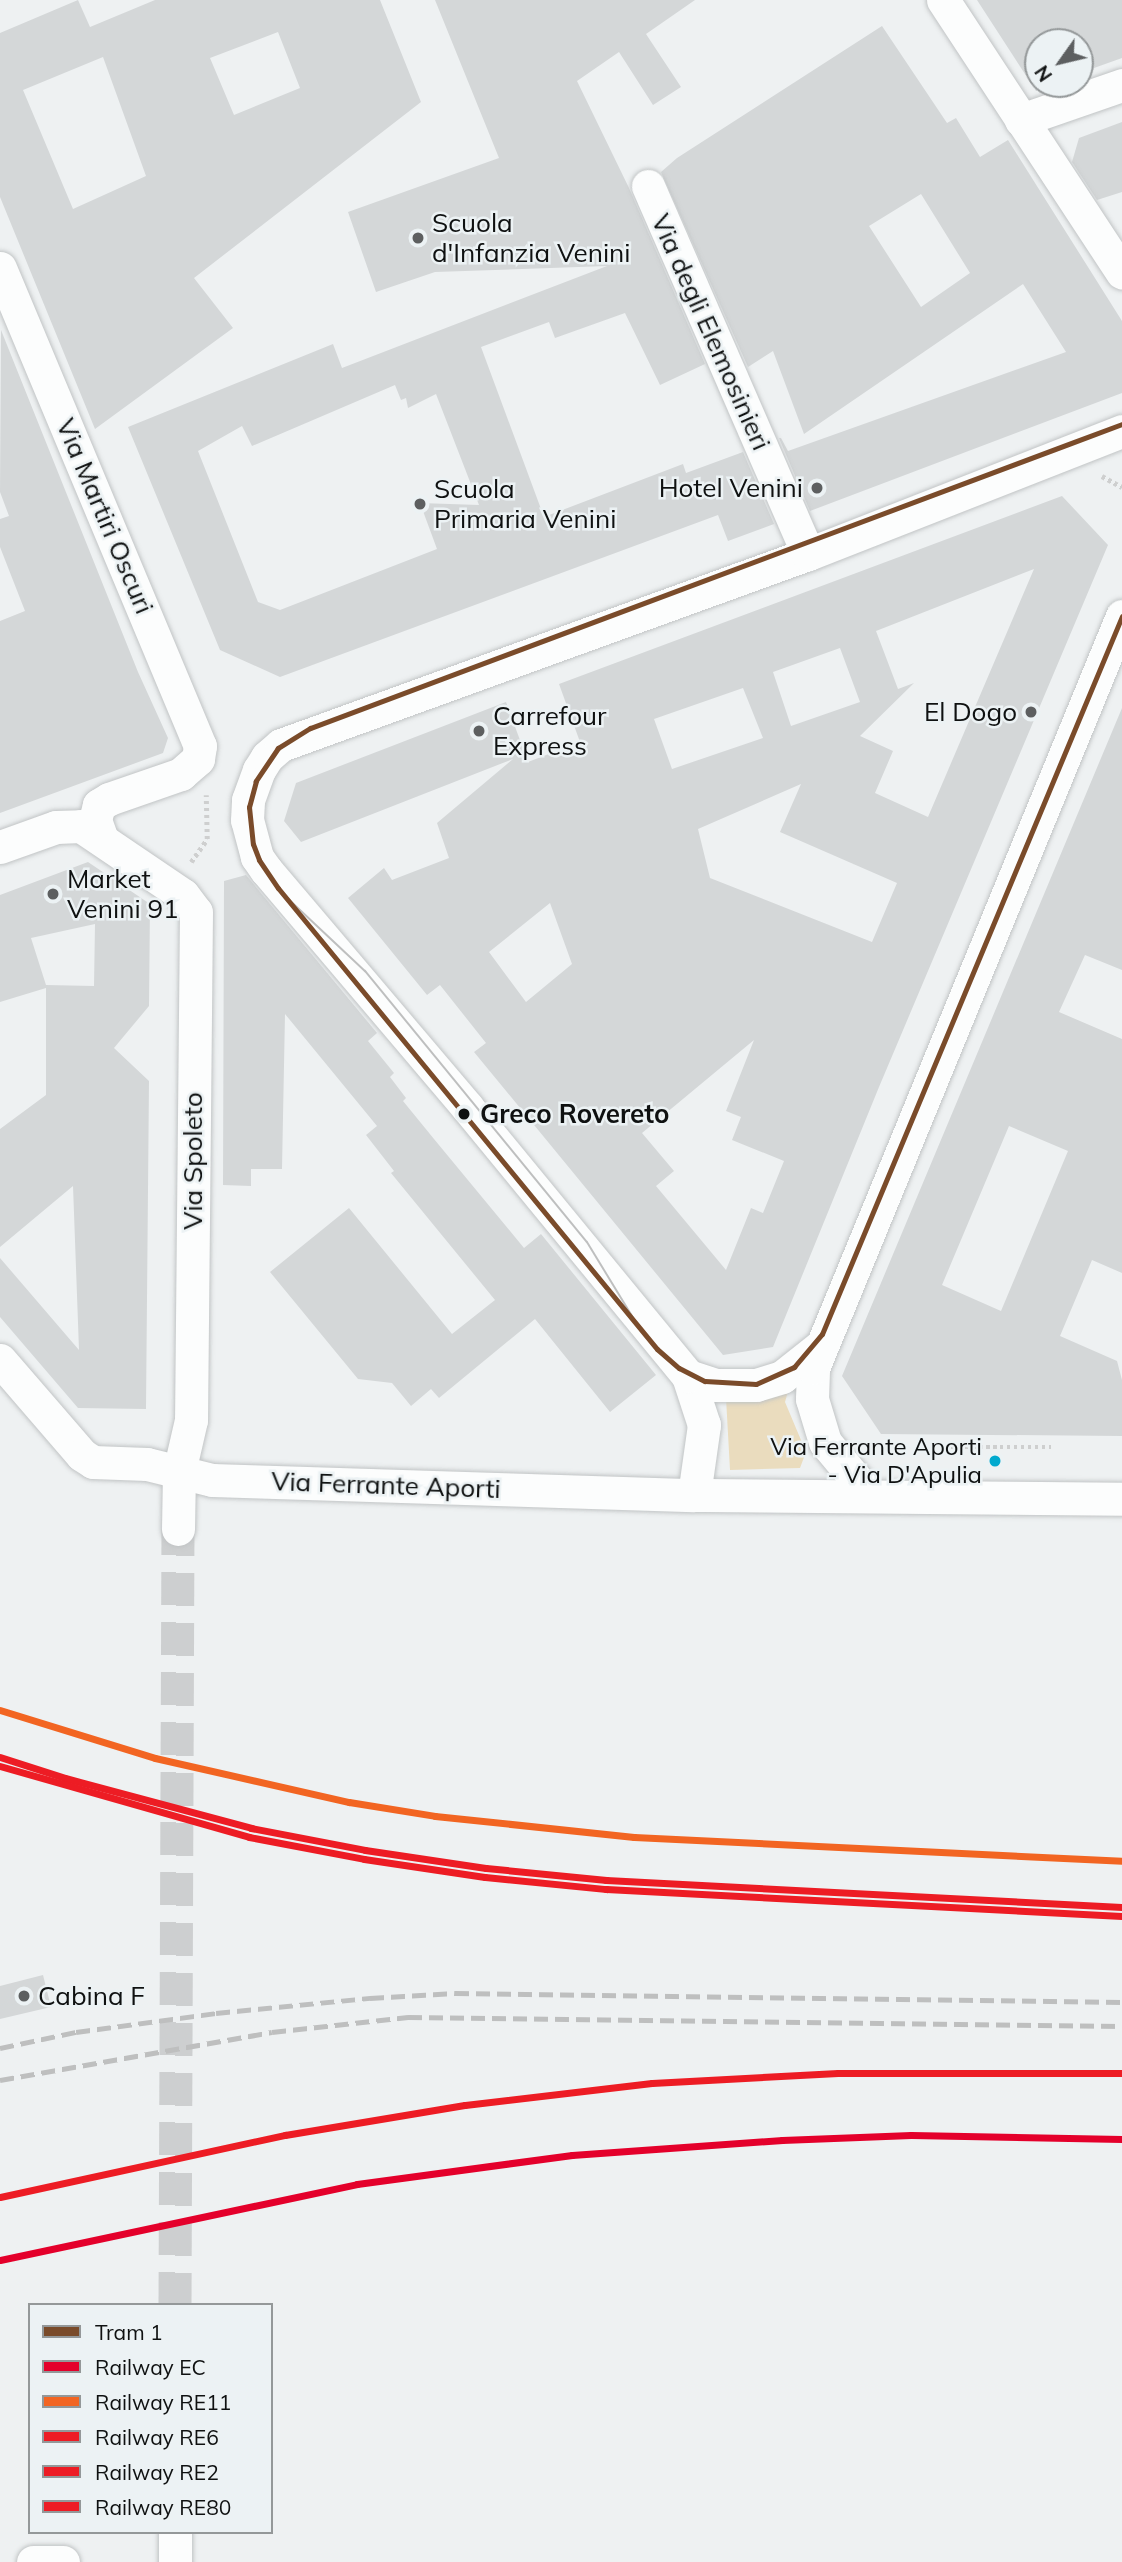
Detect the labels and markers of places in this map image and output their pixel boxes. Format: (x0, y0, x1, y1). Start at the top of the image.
place label: Scuola d'Infanzia Venini (432, 207, 630, 268)
marker: Scuola d'Infanzia Venini (410, 230, 426, 246)
place label: Hotel Venini (659, 472, 803, 504)
place label: Scuola Primaria Venini (434, 473, 616, 534)
marker: Hotel Venini (809, 480, 825, 496)
marker: Scuola Primaria Venini (412, 496, 428, 512)
place label: El Dogo (924, 696, 1017, 728)
place label: Carrefour Express (493, 700, 607, 762)
marker: El Dogo (1023, 704, 1039, 720)
marker: Carrefour Express (471, 723, 487, 739)
place label: Market Venini 91 (67, 863, 179, 924)
marker: Market Venini 91 (45, 886, 61, 902)
place label: Greco Rovereto (480, 1098, 669, 1130)
marker: Greco Rovereto (454, 1104, 474, 1124)
place label: Via Ferrante Aporti - Via D'Apulia (770, 1433, 982, 1489)
marker: Via Ferrante Aporti - Via D'Apulia (988, 1454, 1002, 1468)
place label: Cabina F (38, 1980, 145, 2012)
marker: Cabina F (16, 1988, 32, 2004)

